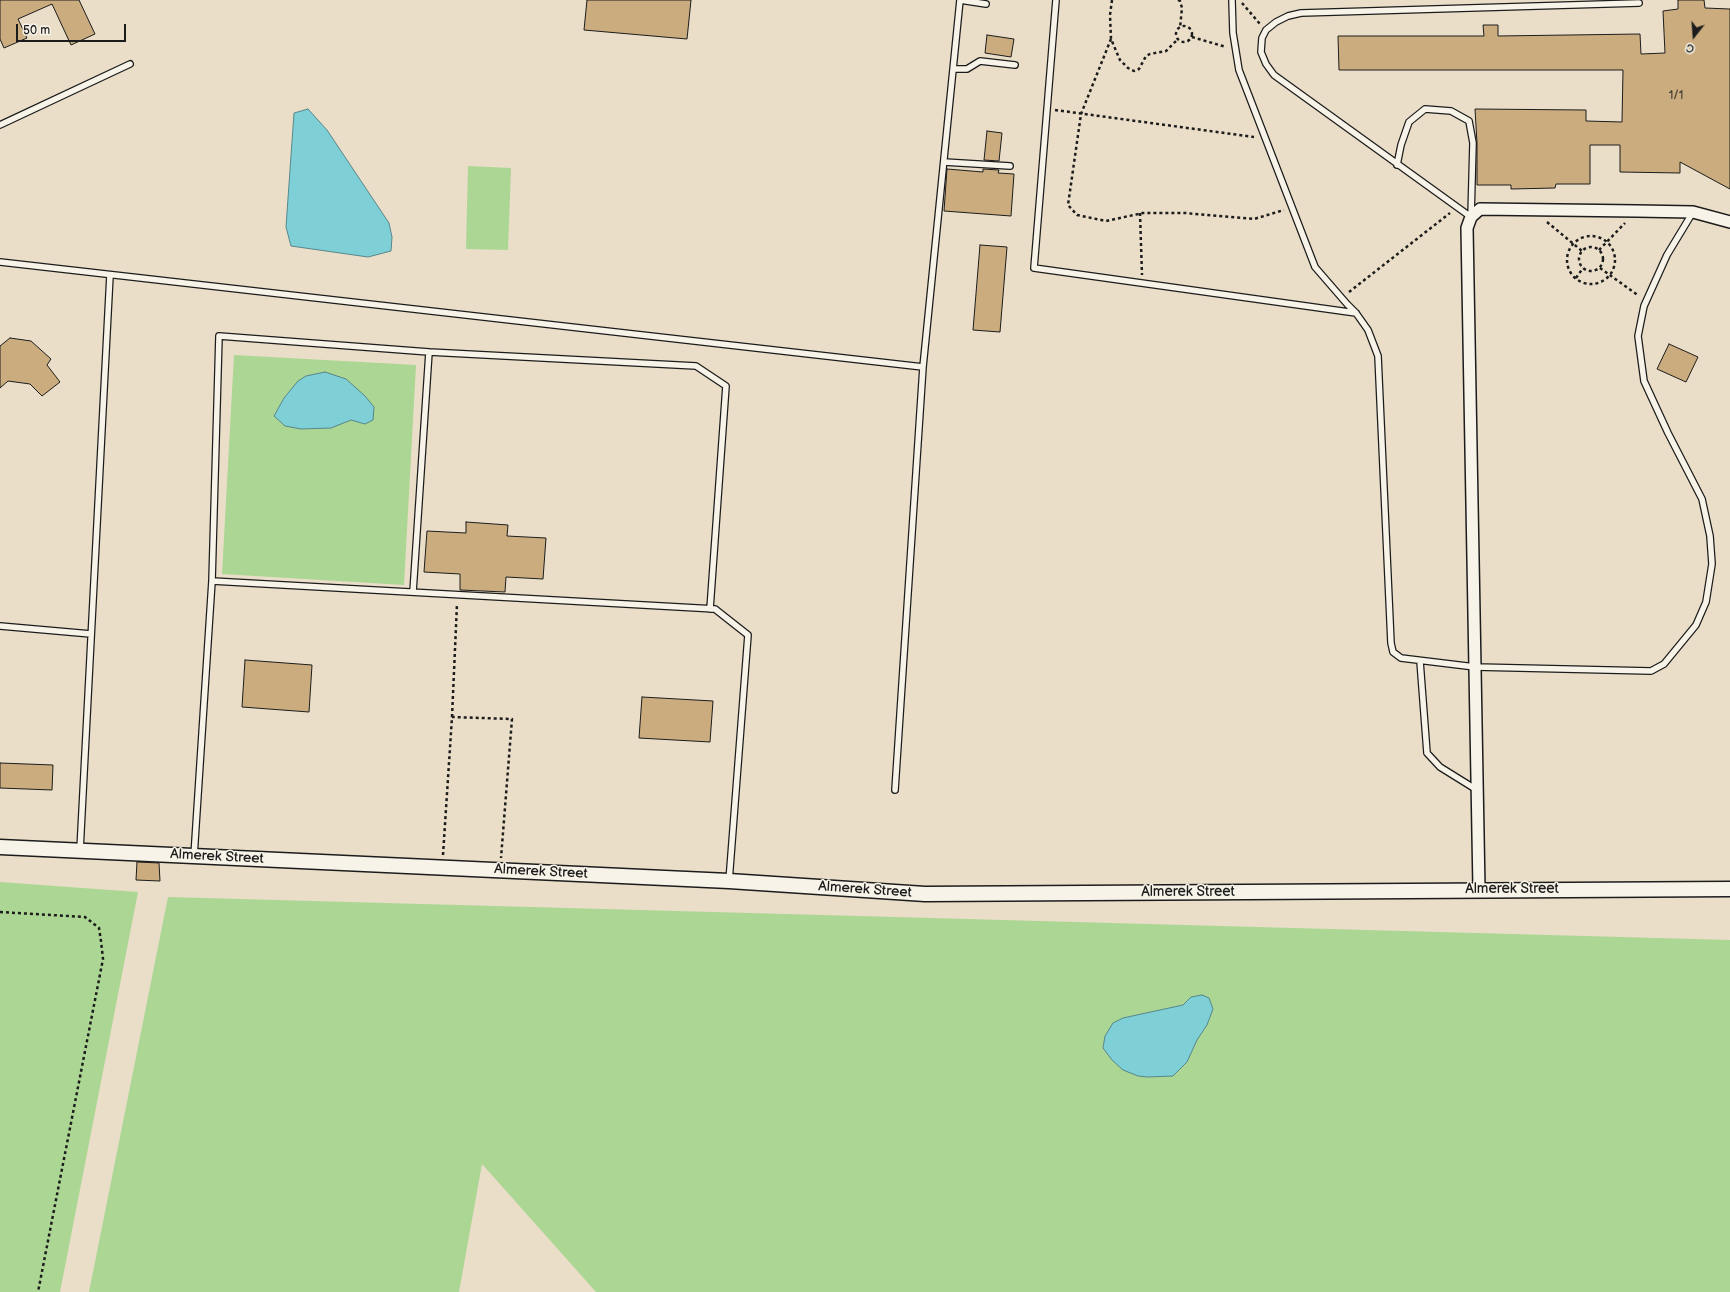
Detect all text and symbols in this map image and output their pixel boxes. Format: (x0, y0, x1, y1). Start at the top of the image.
scale bar (18, 16, 128, 42)
north arrow (1674, 16, 1714, 56)
text: 50 m (23, 23, 50, 38)
text: С (1685, 41, 1696, 55)
house number: 1/1 (1669, 89, 1683, 103)
street label: Almerek Street (170, 846, 264, 868)
street label: Almerek Street (494, 861, 588, 883)
street label: Almerek Street (818, 878, 912, 902)
street label: Almerek Street (1465, 881, 1559, 897)
street label: Almerek Street (1141, 884, 1235, 900)

